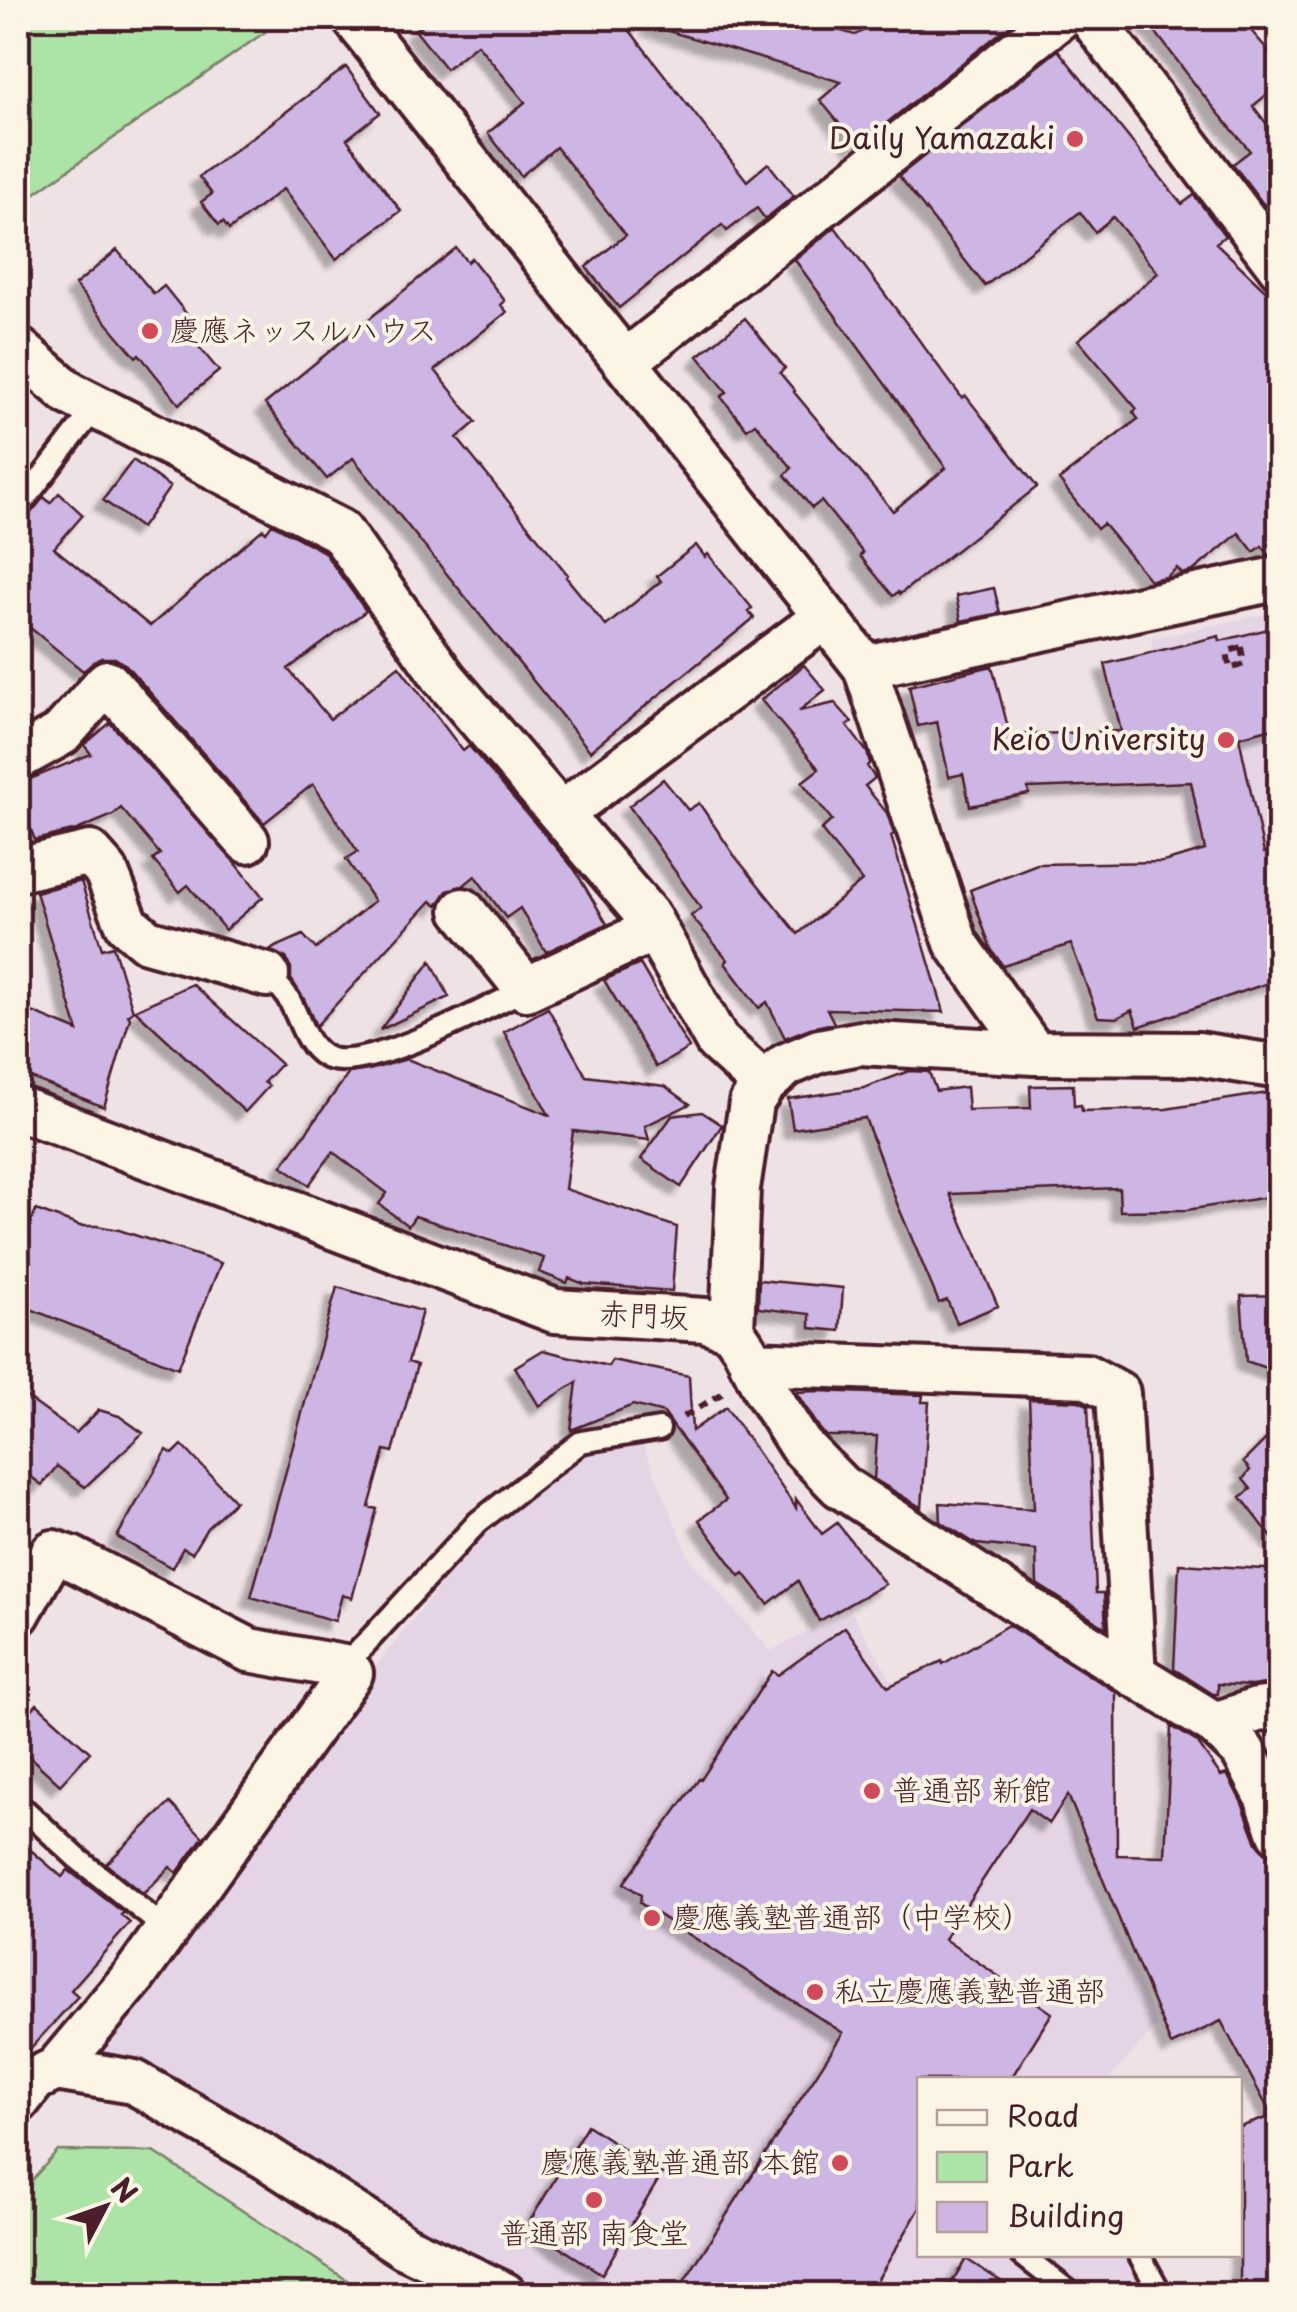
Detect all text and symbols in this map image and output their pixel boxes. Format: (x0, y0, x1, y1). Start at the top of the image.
place label: Daily Yamazaki (829, 114, 1055, 159)
marker: Daily Yamazaki (1064, 128, 1086, 150)
place label: 慶應ネッスルハウス (170, 306, 437, 351)
marker: 慶應ネッスルハウス (139, 320, 161, 342)
place label: Keio University (991, 715, 1206, 760)
marker: Keio University (1215, 729, 1237, 751)
street label: 赤門坂 (598, 1289, 690, 1338)
place label: 普通部 新館 (892, 1766, 1052, 1811)
marker: 普通部 新館 (861, 1780, 883, 1802)
place label: 慶應義塾普通部（中学校） (672, 1893, 1032, 1938)
marker: 慶應義塾普通部（中学校） (641, 1907, 663, 1929)
place label: 私立慶應義塾普通部 (835, 1967, 1105, 2012)
marker: 私立慶應義塾普通部 (804, 1981, 826, 2003)
legend (917, 2077, 1242, 2257)
text: Road (1007, 2092, 1080, 2137)
place label: 慶應義塾普通部 本館 (540, 2138, 820, 2183)
text: Park (1007, 2142, 1074, 2187)
marker: 慶應義塾普通部 本館 (829, 2152, 851, 2174)
north arrow (55, 2157, 155, 2257)
text: N (101, 2167, 149, 2212)
marker: 普通部 南食堂 (583, 2189, 605, 2211)
text: Building (1007, 2192, 1124, 2237)
place label: 普通部 南食堂 (499, 2209, 689, 2254)

